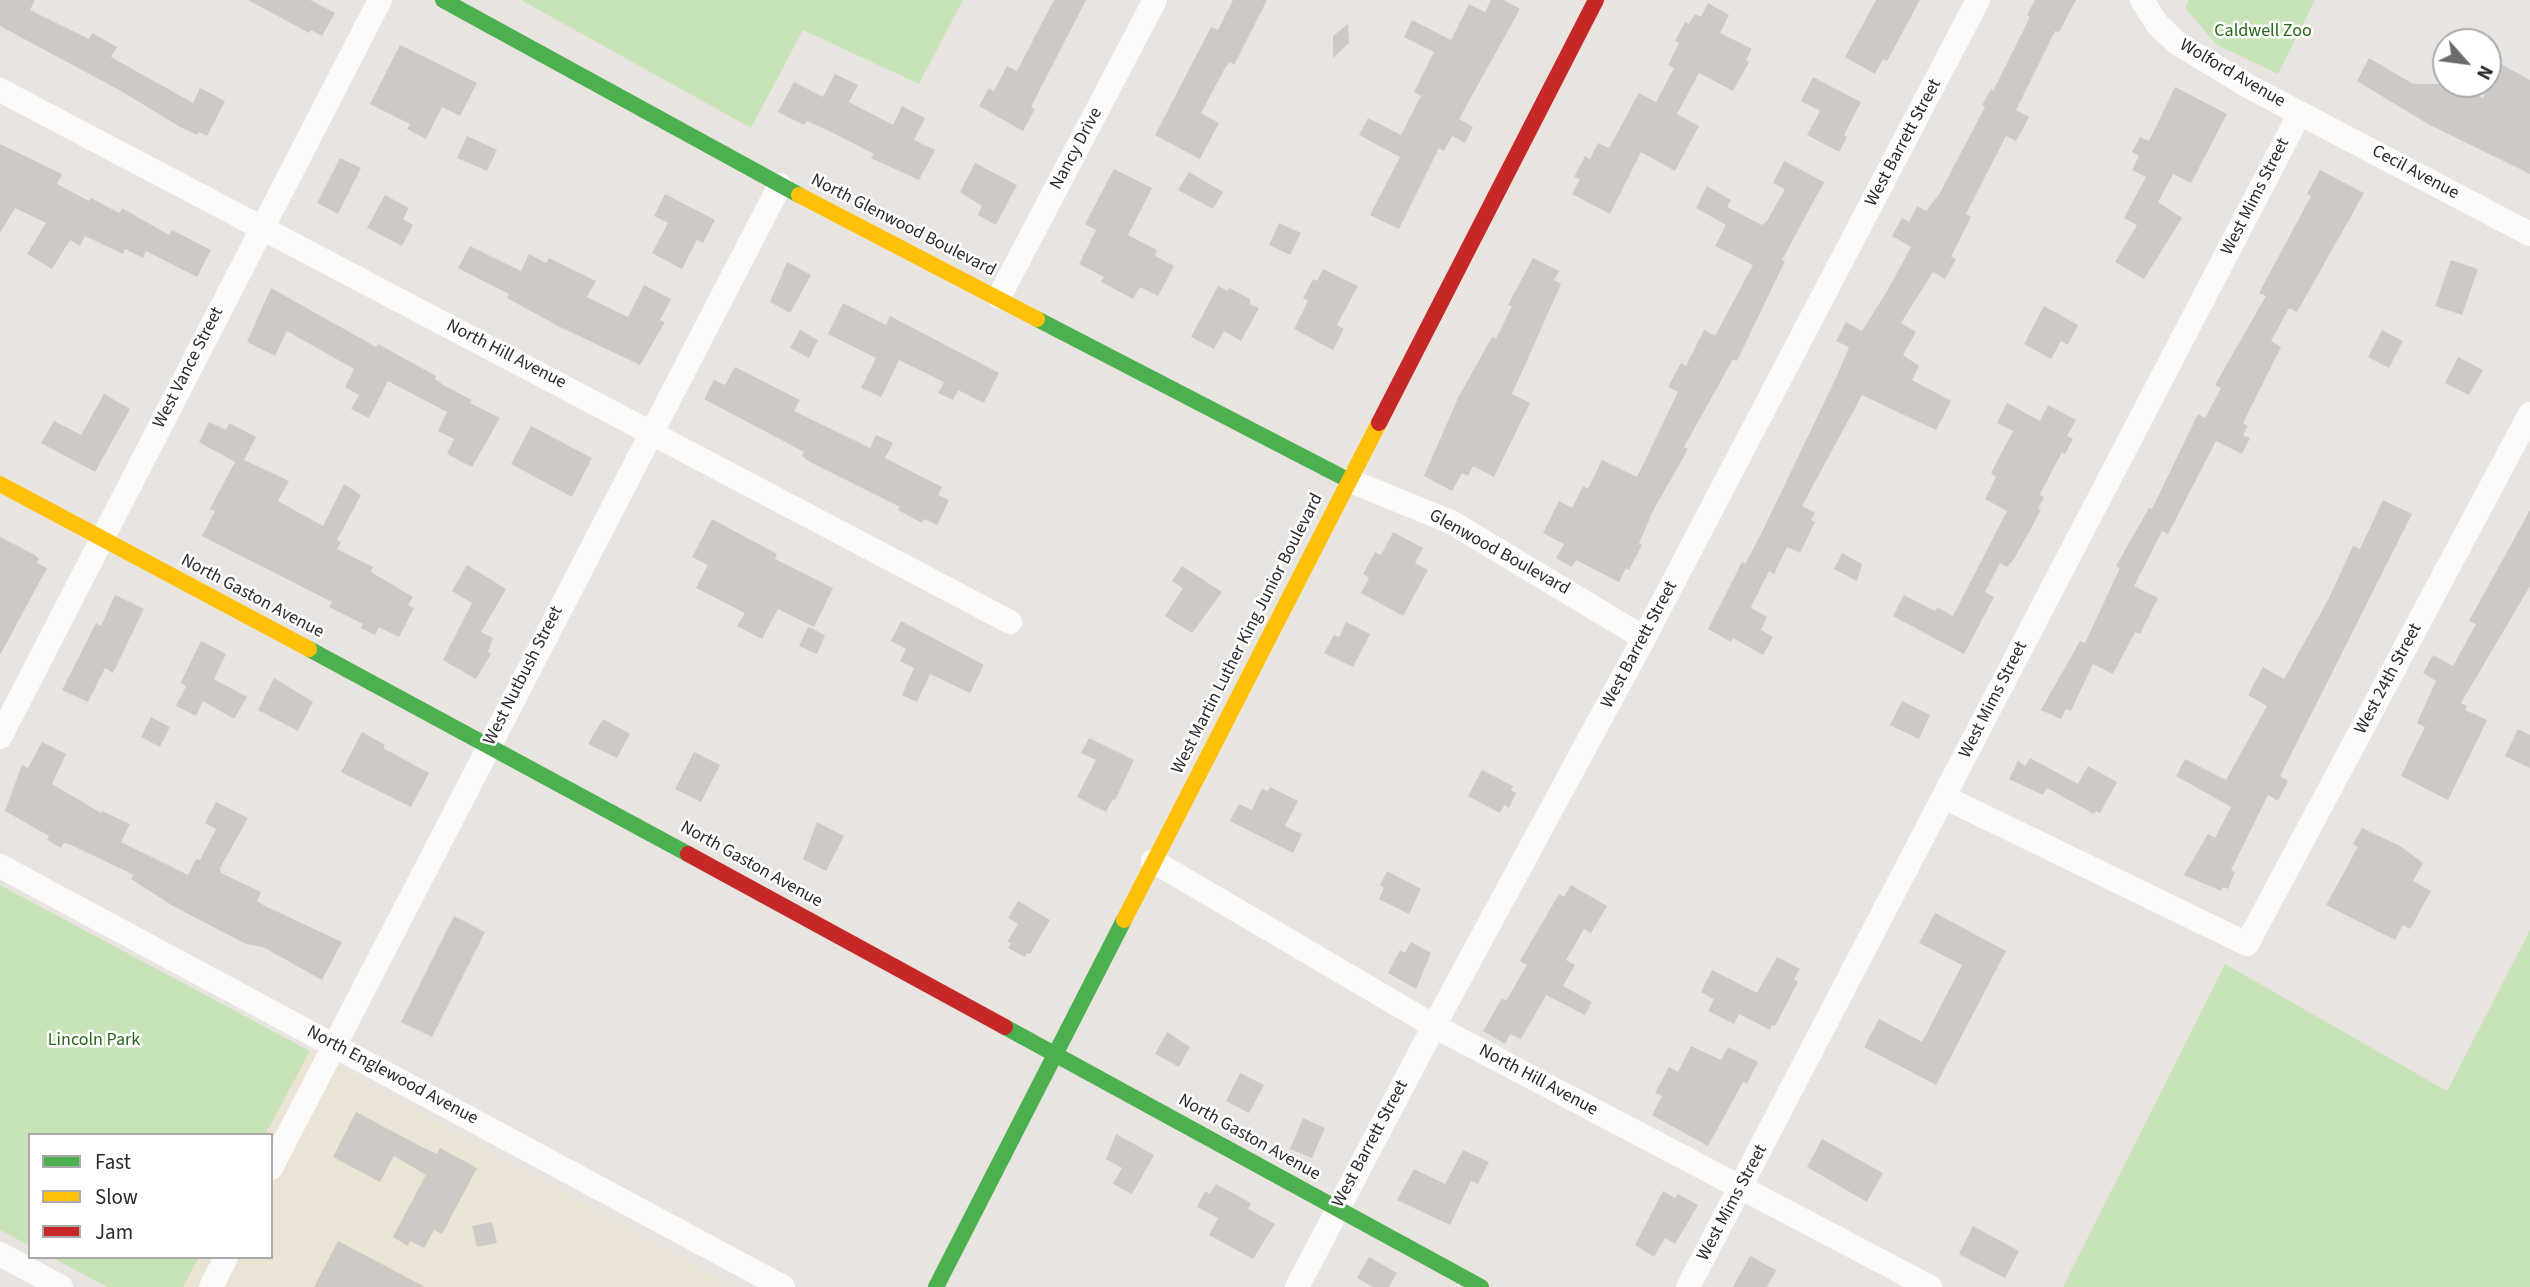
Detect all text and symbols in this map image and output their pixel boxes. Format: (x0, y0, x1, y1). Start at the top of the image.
park label: Caldwell Zoo (2214, 21, 2312, 43)
north arrow (2432, 28, 2502, 98)
street label: Wolford Avenue (2175, 35, 2289, 113)
text: N (2469, 60, 2499, 84)
street label: West Barrett Street (1861, 76, 1947, 210)
street label: Nancy Drive (1046, 104, 1108, 194)
street label: West Mims Street (2217, 135, 2295, 259)
street label: Cecil Avenue (2368, 141, 2462, 205)
street label: North Glenwood Boulevard (807, 170, 999, 282)
street label: West Vance Street (149, 304, 229, 432)
street label: North Hill Avenue (442, 316, 570, 394)
street label: West Martin Luther King Junior Boulevard (1168, 490, 1328, 778)
street label: Glenwood Boulevard (1425, 505, 1573, 601)
street label: North Gaston Avenue (177, 550, 327, 644)
street label: West Barrett Street (1597, 578, 1683, 712)
street label: West Nutbush Street (480, 603, 568, 749)
street label: West 24th Street (2351, 620, 2427, 738)
street label: West Mims Street (1955, 638, 2033, 762)
street label: North Gaston Avenue (676, 817, 826, 913)
street label: North Englewood Avenue (303, 1022, 481, 1130)
park label: Lincoln Park (48, 1030, 140, 1052)
street label: North Hill Avenue (1475, 1041, 1601, 1121)
street label: West Barrett Street (1328, 1077, 1414, 1211)
street label: North Gaston Avenue (1174, 1090, 1324, 1186)
legend (28, 1133, 273, 1259)
street label: West Mims Street (1693, 1141, 1773, 1265)
text: Fast (95, 1147, 131, 1177)
text: Slow (95, 1182, 138, 1212)
text: Jam (95, 1217, 133, 1247)

